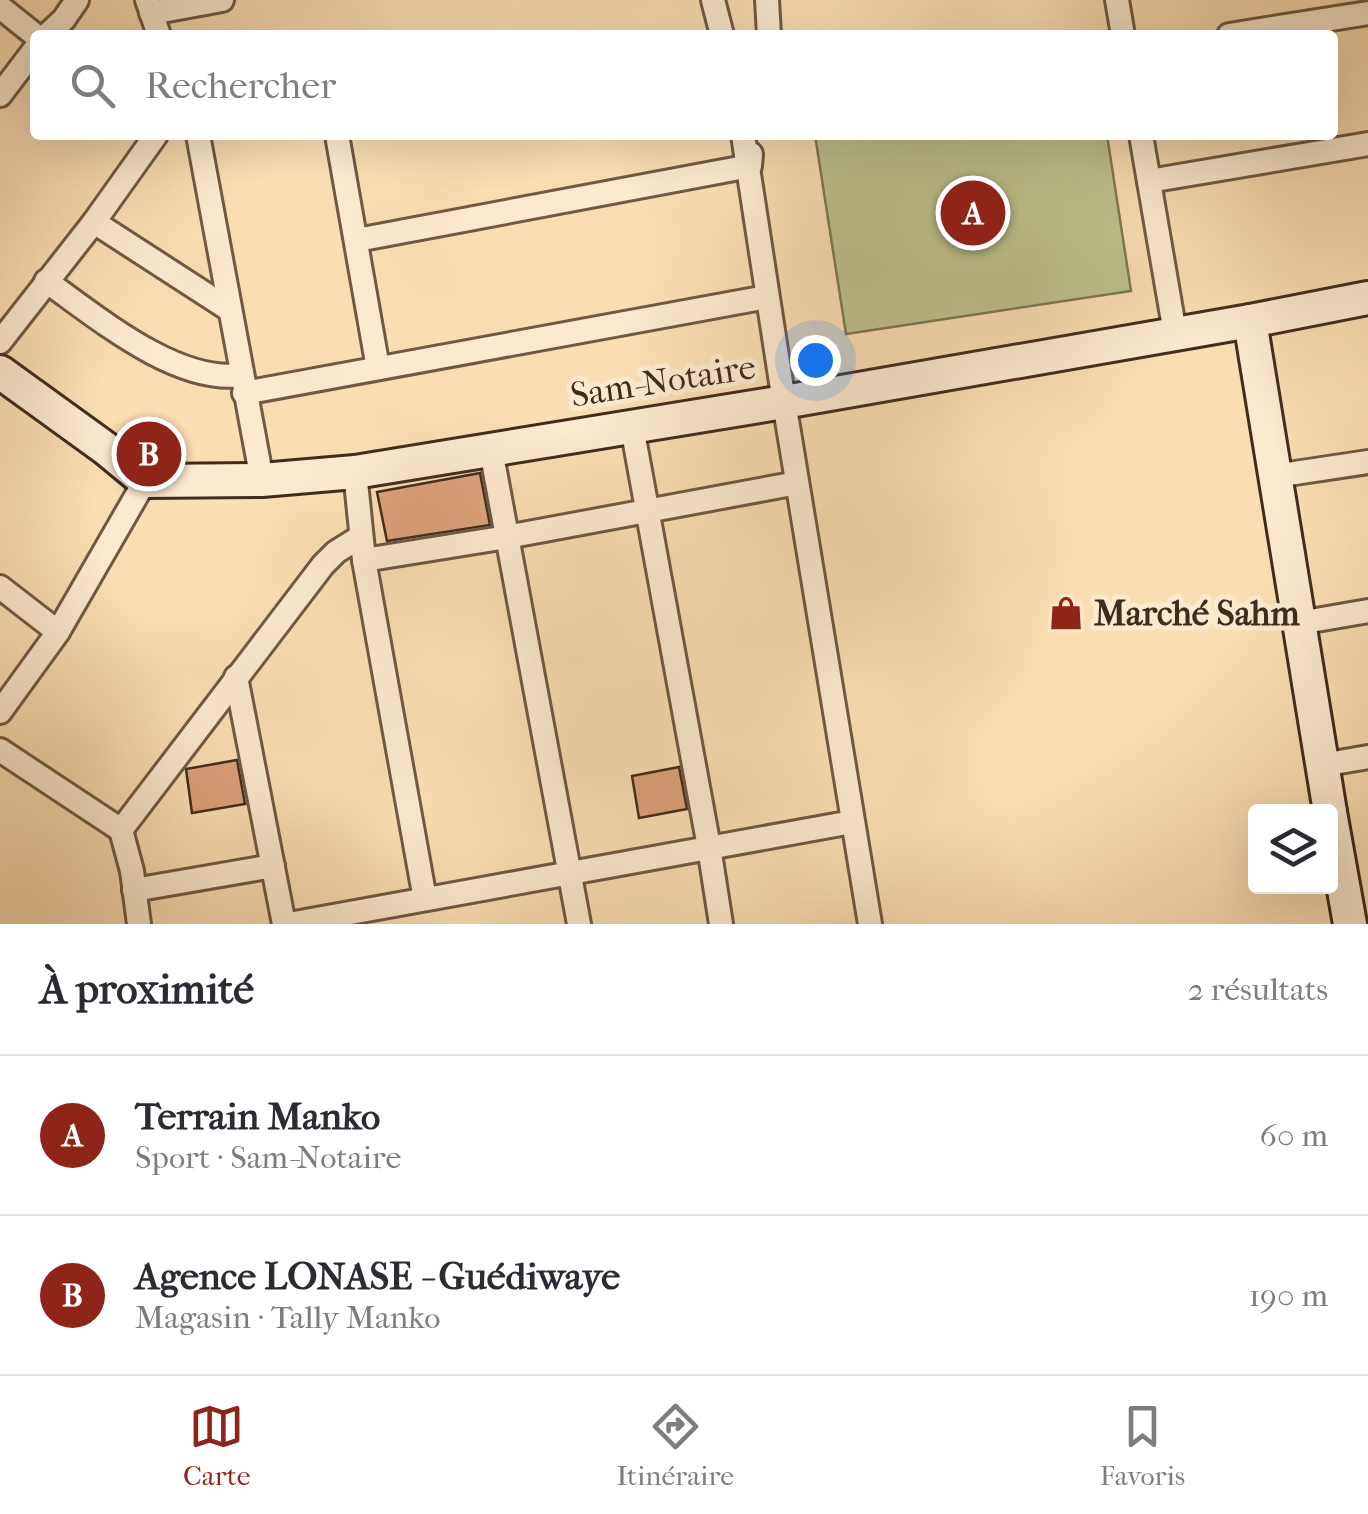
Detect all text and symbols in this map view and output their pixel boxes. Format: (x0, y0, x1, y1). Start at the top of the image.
search box (30, 30, 1338, 140)
icon: search (65, 58, 120, 113)
text: Rechercher (145, 63, 336, 108)
pin: A (940, 176, 1006, 250)
your location (790, 335, 841, 386)
street label: Sam-Notaire (567, 346, 759, 416)
pin: B (116, 416, 182, 492)
place label: Marché Sahm (1094, 593, 1300, 634)
shop icon: Marché Sahm (1047, 594, 1085, 632)
map controls (1248, 804, 1338, 894)
button: layers (1248, 804, 1338, 894)
text: À proximité (40, 965, 254, 1014)
text: 2 résultats (1187, 971, 1328, 1008)
text: Terrain Manko (135, 1094, 380, 1139)
text: A (62, 1117, 83, 1154)
text: 60 m (1260, 1117, 1328, 1154)
text: Sport · Sam-Notaire (135, 1139, 401, 1176)
text: Agence LONASE - Guédiwaye (135, 1254, 620, 1299)
text: B (62, 1277, 83, 1314)
text: 190 m (1249, 1277, 1328, 1314)
text: Magasin · Tally Manko (135, 1299, 440, 1336)
tab: Carte (183, 1399, 251, 1492)
tab: Itinéraire (616, 1399, 734, 1492)
tab: Favoris (1100, 1399, 1185, 1492)

